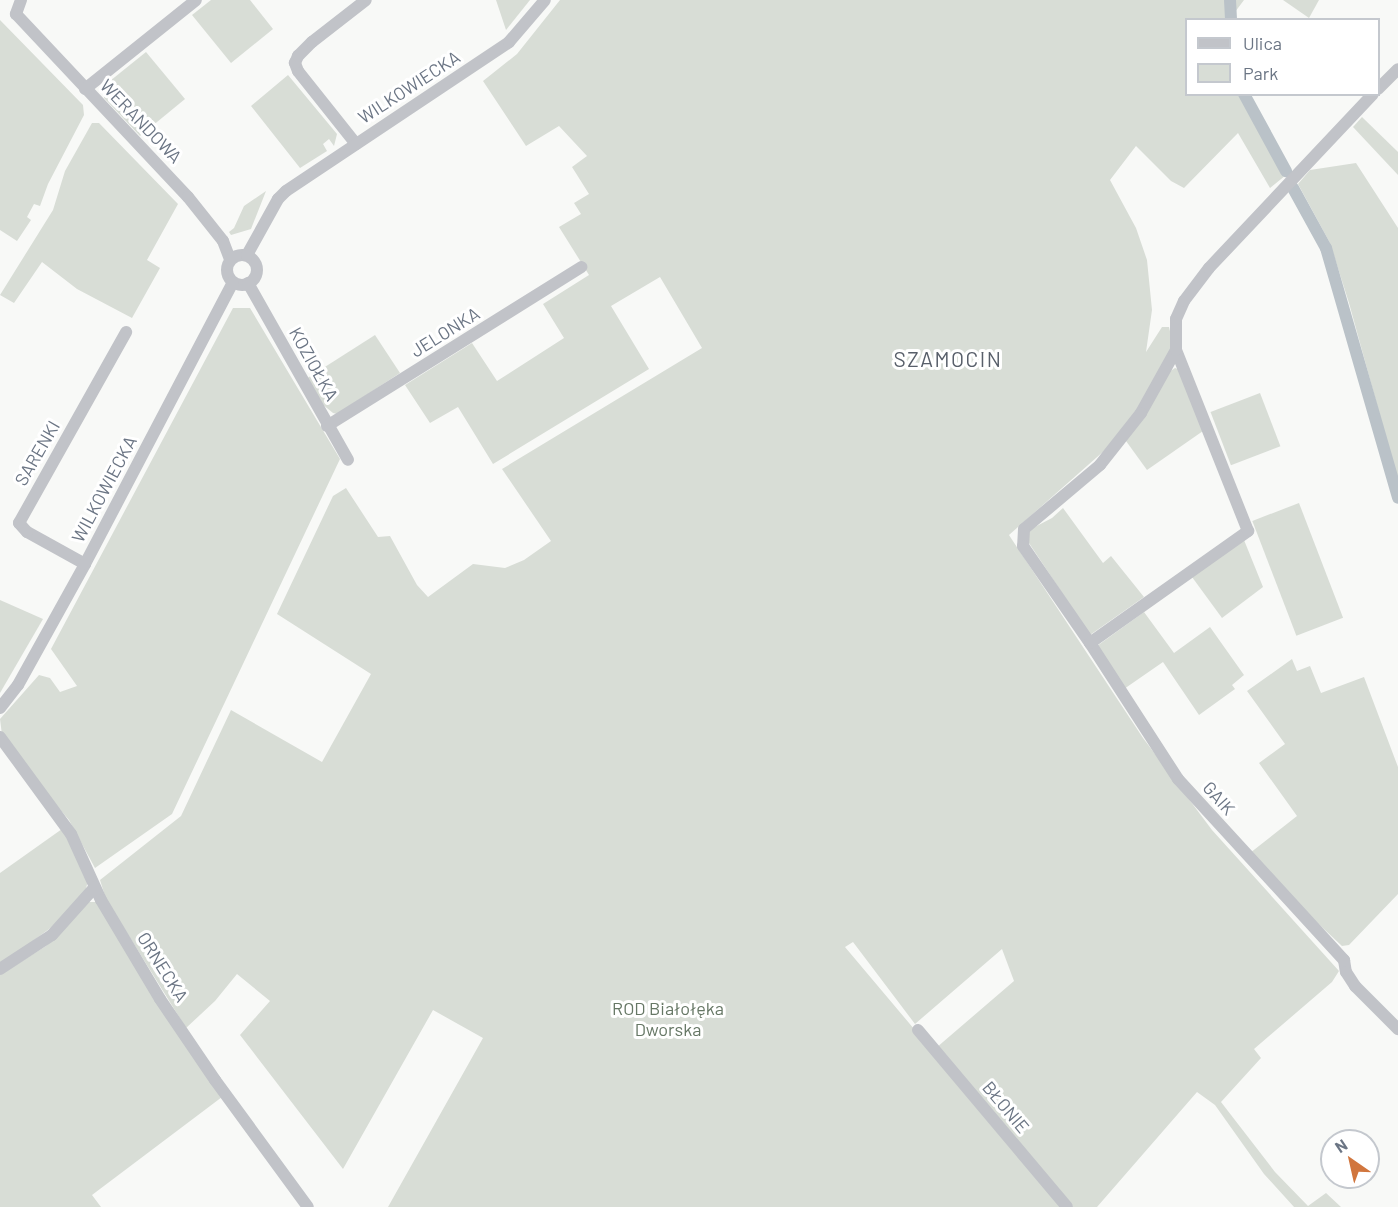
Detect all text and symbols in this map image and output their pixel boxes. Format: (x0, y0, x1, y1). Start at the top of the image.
legend (1185, 18, 1380, 96)
text: Ulica (1243, 32, 1282, 54)
street label: WILKOWIECKA (354, 46, 464, 128)
text: Park (1243, 62, 1278, 84)
street label: WERANDOWA (96, 75, 186, 167)
street label: JELONKA (407, 302, 483, 362)
street label: KOZIOŁKA (285, 323, 343, 405)
district label: SZAMOCIN (894, 346, 1002, 372)
street label: SARENKI (10, 417, 64, 489)
street label: WILKOWIECKA (67, 432, 141, 546)
street label: GAIK (1198, 777, 1240, 819)
street label: ORNECKA (133, 928, 193, 1006)
park label: ROD Białołęka Dworska (612, 998, 724, 1040)
street label: BŁONIE (978, 1077, 1034, 1137)
north arrow (1320, 1129, 1380, 1189)
text: N (1331, 1134, 1350, 1156)

